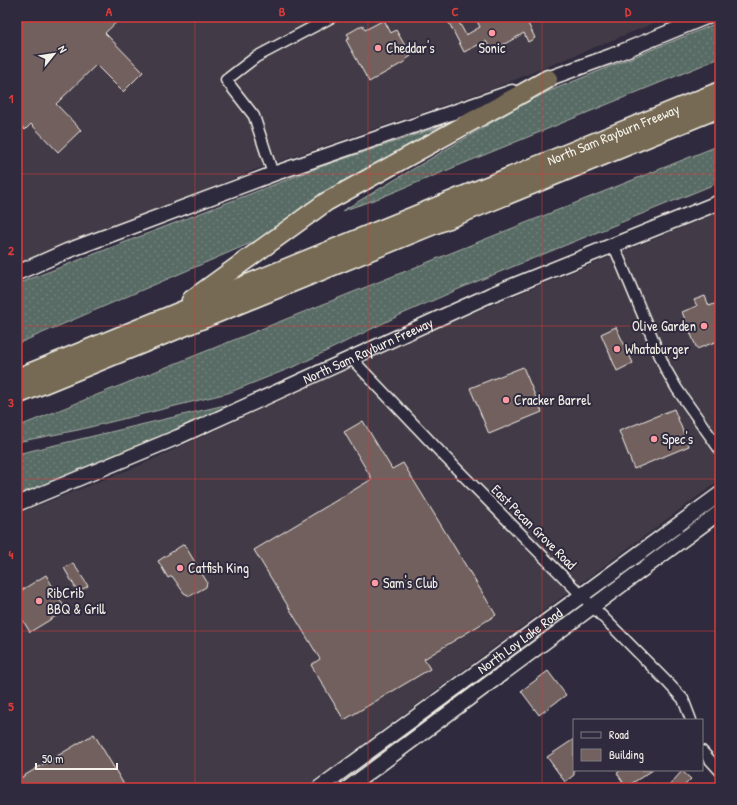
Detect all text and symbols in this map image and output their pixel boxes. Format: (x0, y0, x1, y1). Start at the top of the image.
text: A (106, 2, 113, 20)
text: B (279, 2, 286, 20)
text: C (451, 2, 459, 20)
text: D (625, 2, 632, 20)
marker: Sonic (487, 28, 497, 38)
north arrow (34, 34, 74, 74)
place label: Cheddar's (386, 38, 435, 57)
place label: Sonic (479, 38, 506, 57)
text: N (55, 43, 70, 55)
marker: Cheddar's (373, 43, 383, 53)
text: 1 (9, 89, 14, 107)
street label: North Sam Rayburn Freeway (544, 99, 682, 170)
text: 2 (8, 241, 15, 259)
street label: North Sam Rayburn Freeway (300, 312, 436, 388)
place label: Olive Garden (632, 316, 696, 335)
marker: Olive Garden (699, 321, 709, 331)
place label: Whataburger (625, 339, 690, 359)
marker: Whataburger (612, 344, 622, 354)
place label: Cracker Barrel (514, 390, 591, 409)
text: 3 (8, 393, 14, 411)
marker: Cracker Barrel (501, 395, 511, 405)
place label: Spec's (662, 429, 693, 449)
marker: Spec's (649, 434, 659, 444)
street label: East Pecan Grove Road (488, 480, 581, 574)
text: 4 (9, 545, 14, 563)
place label: Catfish King (188, 558, 249, 578)
marker: Catfish King (175, 563, 185, 573)
place label: Sam's Club (383, 573, 438, 592)
marker: Sam's Club (370, 578, 380, 588)
place label: RibCrib BBQ & Grill (47, 583, 106, 618)
marker: RibCrib BBQ & Grill (34, 596, 44, 606)
street label: North Loy Lake Road (473, 603, 566, 678)
text: 5 (8, 697, 14, 715)
legend (573, 719, 703, 771)
text: Road (609, 726, 629, 743)
scale bar (36, 745, 117, 771)
text: Building (609, 746, 644, 763)
text: 50 m (42, 750, 63, 767)

